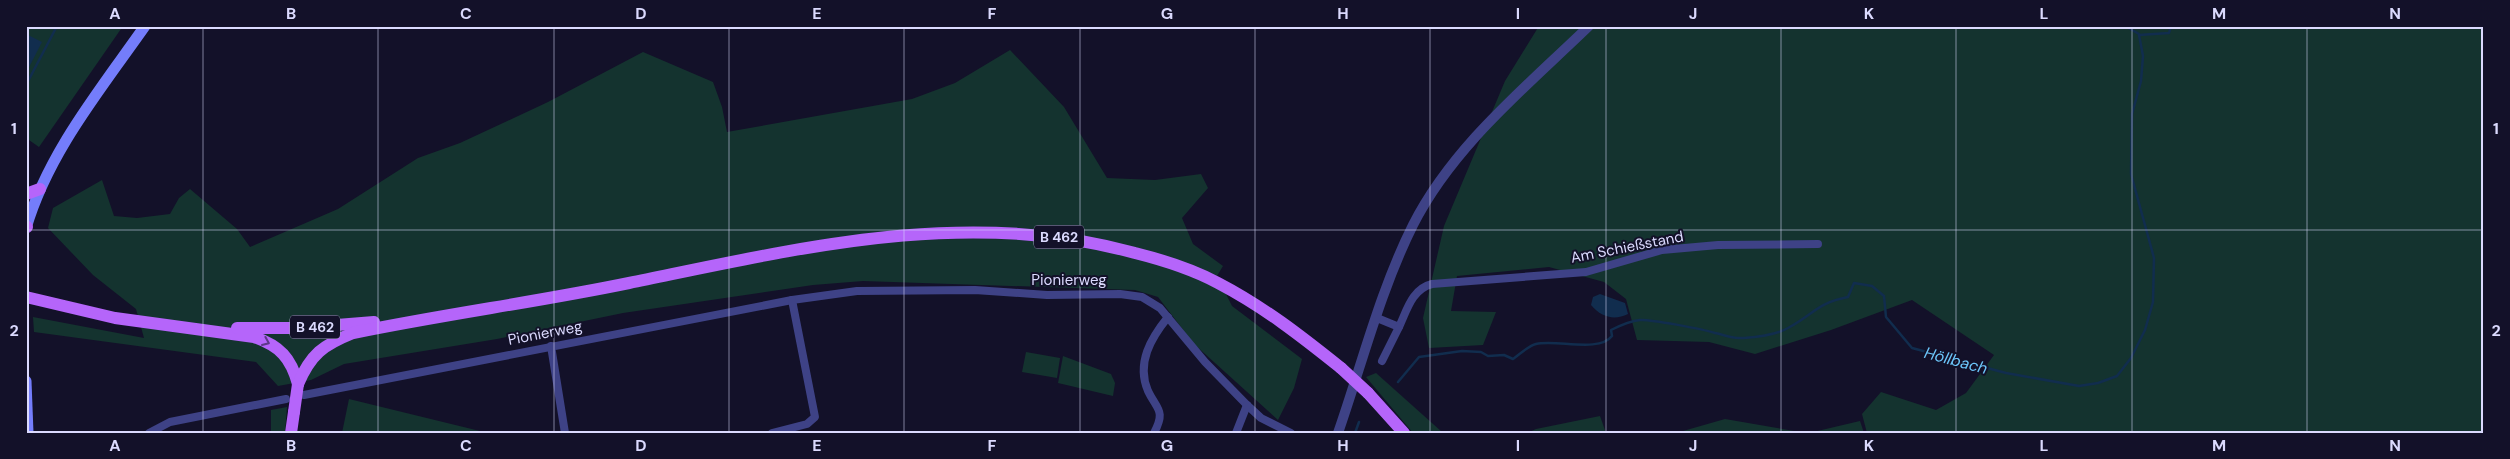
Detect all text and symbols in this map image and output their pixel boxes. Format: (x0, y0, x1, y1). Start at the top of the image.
text: A (109, 3, 121, 24)
text: B (286, 3, 296, 24)
text: C (460, 3, 472, 24)
text: D (635, 3, 647, 24)
text: E (812, 3, 822, 24)
text: F (988, 3, 997, 24)
text: G (1161, 3, 1173, 24)
text: H (1337, 3, 1349, 24)
text: I (1516, 3, 1520, 24)
text: J (1689, 3, 1697, 24)
text: K (1864, 3, 1875, 24)
text: L (2040, 3, 2049, 24)
text: M (2212, 3, 2226, 24)
text: N (2389, 3, 2401, 24)
text: 1 (11, 118, 17, 139)
text: 1 (2493, 118, 2499, 139)
road number: B 462 (1034, 226, 1084, 248)
street label: Am Schießstand (1569, 226, 1685, 268)
street label: Pionierweg (1031, 270, 1107, 290)
road number: B 462 (290, 316, 340, 338)
street label: Pionierweg (506, 316, 584, 350)
text: 2 (9, 320, 19, 341)
text: 2 (2491, 320, 2501, 341)
one-way arrow (261, 336, 270, 346)
water label: Höllbach (1922, 342, 1990, 379)
text: A (109, 435, 121, 456)
text: B (286, 435, 296, 456)
text: C (460, 435, 472, 456)
text: D (635, 435, 647, 456)
text: E (812, 435, 822, 456)
text: F (988, 435, 997, 456)
text: G (1161, 435, 1173, 456)
text: H (1337, 435, 1349, 456)
text: I (1516, 435, 1520, 456)
text: J (1689, 435, 1697, 456)
text: K (1864, 435, 1875, 456)
text: L (2040, 435, 2049, 456)
text: M (2212, 435, 2226, 456)
text: N (2389, 435, 2401, 456)

